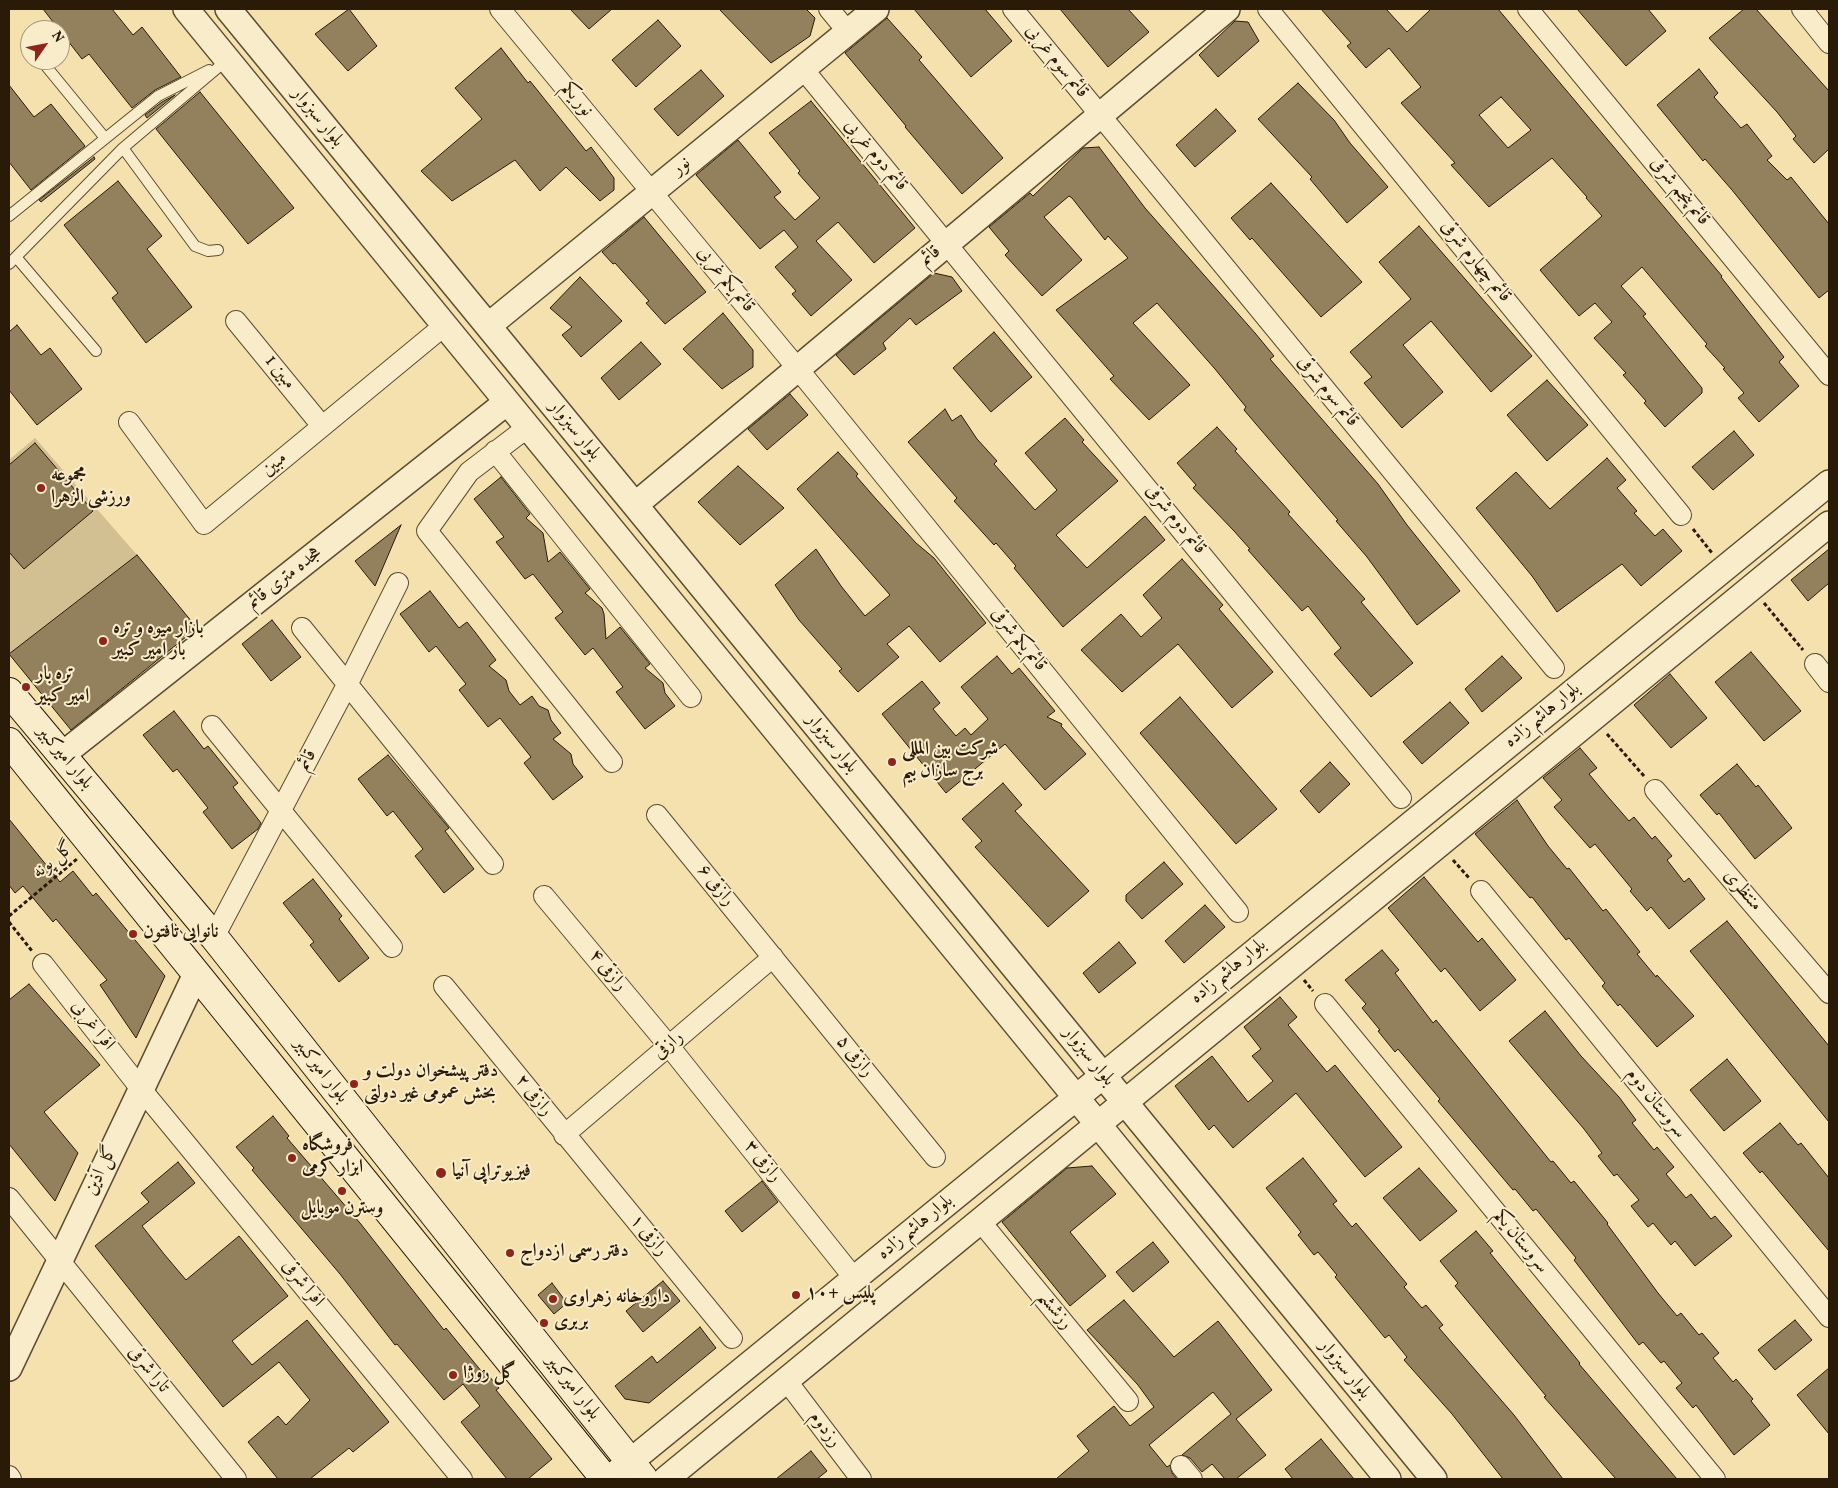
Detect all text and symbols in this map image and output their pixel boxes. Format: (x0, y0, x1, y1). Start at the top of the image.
north arrow (20, 20, 70, 70)
street label: قائم سوم غربی (1019, 20, 1093, 104)
text: N (46, 28, 68, 47)
street label: نور یکم (555, 78, 597, 122)
street label: بلوار سبزوار (286, 83, 348, 153)
street label: قائم دوم غربی (838, 115, 912, 197)
street label: نور (668, 153, 696, 181)
street label: قائم پنجم شرقی (1644, 153, 1714, 231)
street label: قائم چهارم شرقی (1435, 216, 1515, 308)
street label: قائم (916, 241, 946, 273)
street label: قائم یکم غربی (691, 242, 759, 318)
street label: مبین 1 (258, 351, 300, 395)
street label: قائم سوم شرقی (1291, 352, 1363, 432)
street label: بلوار سبزوار (543, 396, 605, 466)
street label: مبین (258, 448, 292, 482)
place label: مجموعه ورزشی الزهرا (51, 466, 131, 510)
street label: قائم دوم شرقی (1140, 480, 1210, 560)
marker: مجموعه ورزشی الزهرا (35, 482, 47, 494)
street label: هجده متری قائم (243, 542, 327, 616)
street label: قائم یکم شرقی (985, 603, 1051, 677)
place label: بازار میوه و تره بار امیر کبیر (113, 619, 204, 663)
marker: بازار میوه و تره بار امیر کبیر (97, 635, 109, 647)
place label: تره بار امیر کبیر (36, 665, 89, 709)
street label: بلوار هاشم زاده (1500, 678, 1586, 754)
marker: تره بار امیر کبیر (20, 681, 32, 693)
street label: بلوار سبزوار (800, 709, 862, 779)
street label: بلوار امیرکبیر (31, 721, 97, 795)
place label: شرکت بین المللی برج سازان بیم (902, 740, 998, 784)
street label: قائم (293, 746, 323, 776)
marker: شرکت بین المللی برج سازان بیم (886, 756, 898, 768)
street label: گل پونه (28, 837, 80, 885)
street label: رازقی ۶ (691, 860, 739, 912)
street label: منتظری (1718, 865, 1766, 917)
place label: نانوایی تافتون (143, 923, 219, 945)
marker: نانوایی تافتون (127, 928, 139, 940)
street label: بلوار هاشم زاده (1186, 934, 1272, 1010)
street label: رازقی ۴ (583, 945, 631, 997)
street label: افرا غربی (65, 996, 119, 1056)
street label: بلوار سبزوار (1057, 1022, 1119, 1092)
street label: رازقی (649, 1027, 689, 1065)
street label: رازقی ۵ (830, 1031, 878, 1083)
street label: بلوار امیرکبیر (287, 1034, 353, 1108)
place label: دفتر پیشخوان دولت و بخش عمومی غیر دولتی (364, 1062, 498, 1106)
street label: سروستان دوم (1620, 1064, 1690, 1144)
street label: رازقی ۲ (509, 1070, 557, 1122)
marker: دفتر پیشخوان دولت و بخش عمومی غیر دولتی (348, 1078, 360, 1090)
place label: فروشگاه ابزار کرمی (302, 1136, 363, 1180)
street label: رازقی ۳ (738, 1136, 786, 1188)
street label: گل آذین (81, 1142, 123, 1200)
marker: فروشگاه ابزار کرمی (286, 1152, 298, 1164)
place label: فیزیوتراپی آنیا (452, 1162, 531, 1184)
marker: فیزیوتراپی آنیا (434, 1166, 448, 1180)
marker: وسترن موبایل (336, 1185, 348, 1197)
street label: بلوار هاشم زاده (873, 1190, 959, 1266)
place label: وسترن موبایل (301, 1199, 383, 1221)
street label: سروستان یکم (1487, 1205, 1553, 1279)
street label: رازقی ۱ (624, 1210, 672, 1262)
place label: دفتر رسمی ازدواج (520, 1242, 629, 1264)
marker: دفتر رسمی ازدواج (504, 1247, 516, 1259)
street label: افرا شرقی (276, 1256, 328, 1312)
place label: پلیس +۱۰ (806, 1284, 875, 1306)
street label: رزششم (1031, 1287, 1077, 1335)
place label: داروخانه زهراوی (563, 1288, 670, 1310)
marker: پلیس +۱۰ (790, 1289, 802, 1301)
marker: داروخانه زهراوی (547, 1293, 559, 1305)
place label: بربری (554, 1312, 588, 1334)
marker: بربری (538, 1317, 550, 1329)
street label: بلوار سبزوار (1313, 1335, 1375, 1405)
street label: تارا شرقی (122, 1342, 174, 1398)
street label: بلوار امیرکبیر (539, 1351, 605, 1425)
place label: گل روژا (463, 1364, 516, 1386)
marker: گل روژا (447, 1369, 459, 1381)
street label: رزدوم (803, 1407, 845, 1453)

